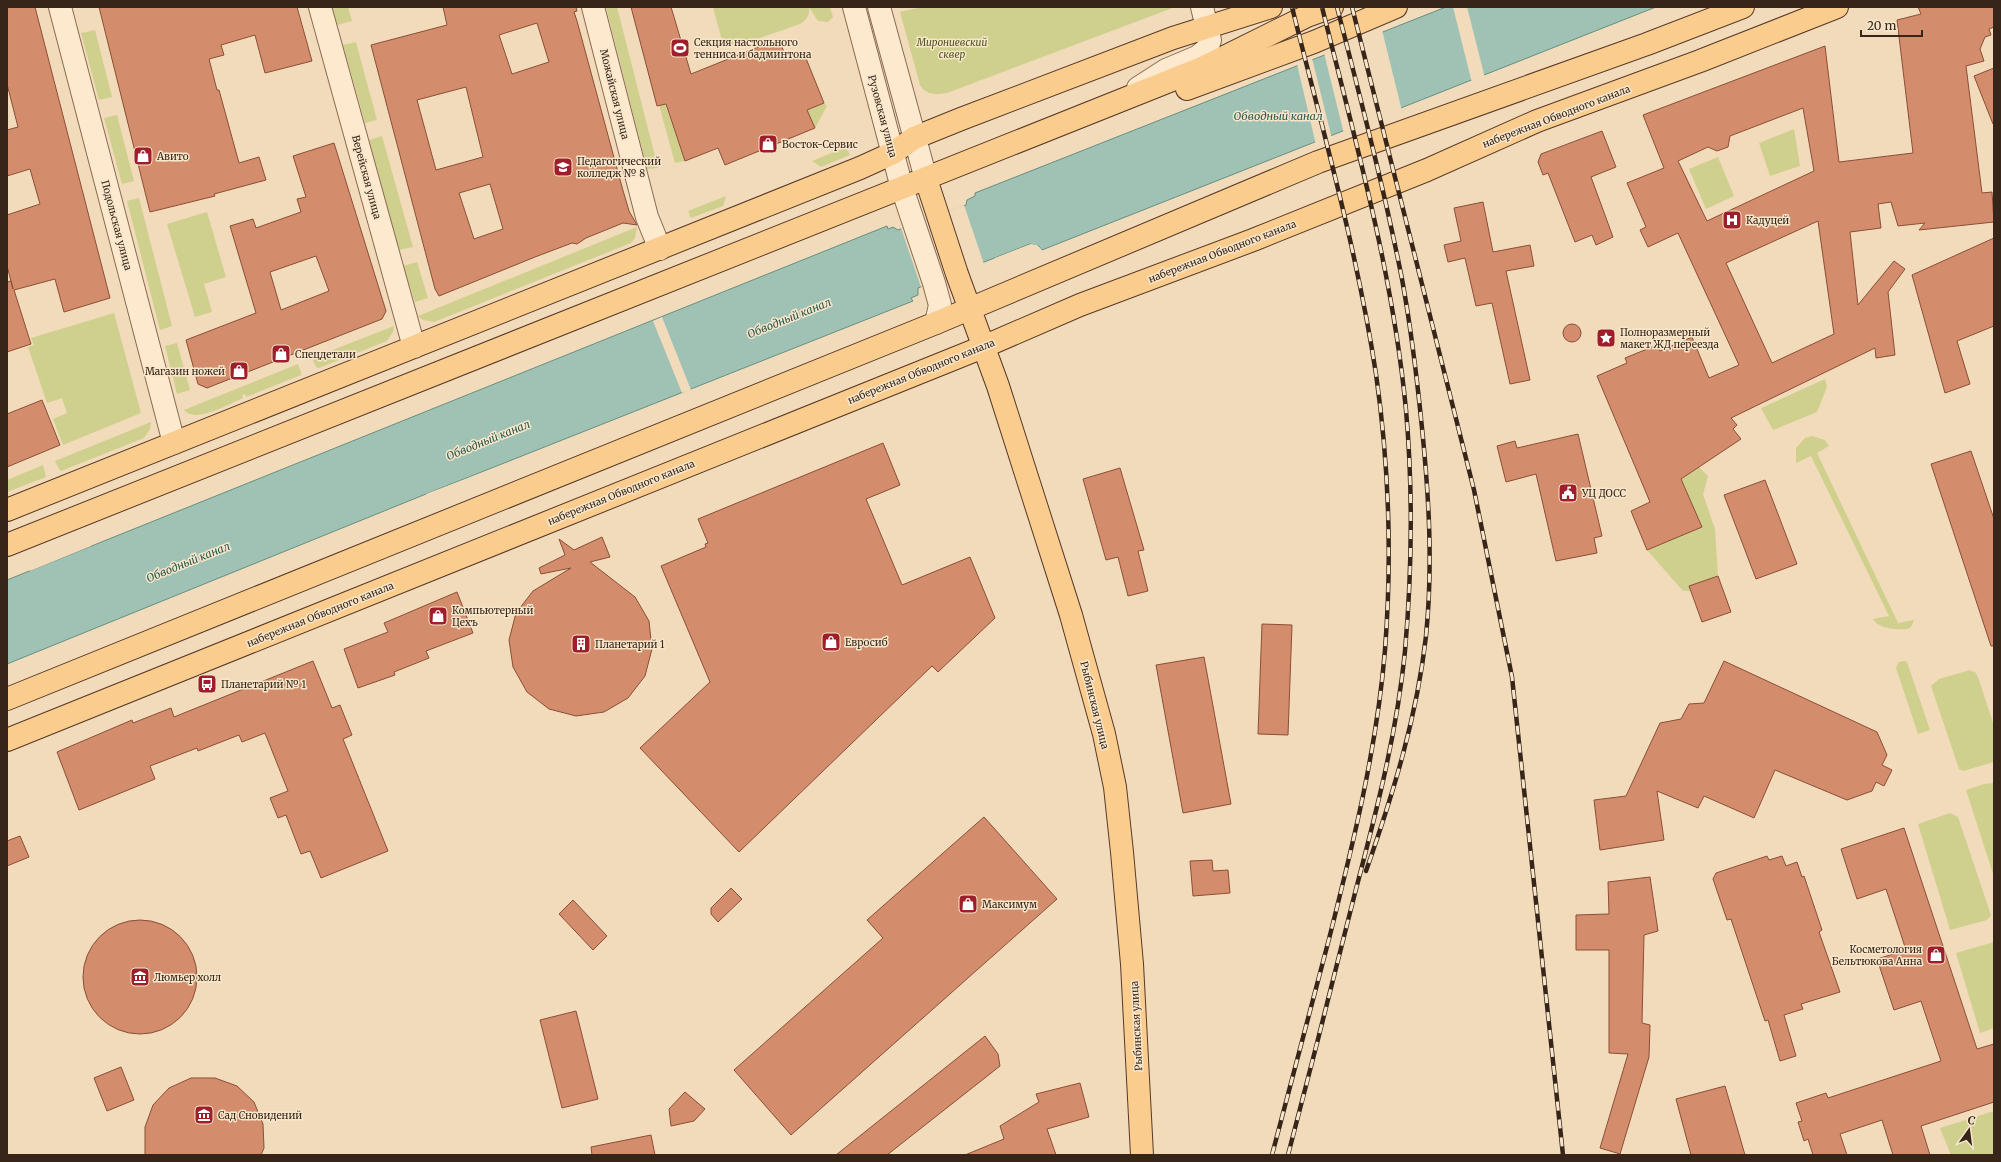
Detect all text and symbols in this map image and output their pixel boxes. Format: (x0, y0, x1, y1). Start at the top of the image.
scale bar (1861, 12, 1922, 38)
text: 20 m (1867, 18, 1896, 33)
place label: Секция настольного тенниса и бадминтона (694, 36, 812, 61)
park label: Мирониевский сквер (916, 36, 987, 61)
sports icon: Секция настольного тенниса и бадминтона (669, 37, 691, 59)
street label: Можайская улица (597, 48, 632, 141)
street label: Рузовская улица (865, 73, 900, 160)
street label: набережная Обводного канала (1480, 82, 1633, 151)
water label: Обводный канал (1233, 109, 1323, 123)
shop icon: Восток-Сервис (757, 133, 779, 155)
street label: Верейская улица (349, 134, 384, 221)
place label: Восток-Сервис (782, 138, 858, 151)
shop icon: Авито (132, 145, 154, 167)
place label: Авито (156, 150, 189, 163)
place label: Педагогический колледж № 8 (577, 155, 661, 180)
school or university icon: Педагогический колледж № 8 (552, 156, 574, 178)
street label: Подольская улица (98, 179, 135, 272)
hospital icon: Кадуцей (1721, 209, 1743, 231)
place label: Кадуцей (1746, 214, 1789, 227)
street label: набережная Обводного канала (1146, 217, 1299, 286)
water label: Обводный канал (745, 295, 833, 341)
place label: Полноразмерный макет ЖД переезда (1620, 326, 1720, 351)
place icon: Полноразмерный макет ЖД переезда (1595, 327, 1617, 349)
street label: набережная Обводного канала (846, 336, 997, 407)
shop icon: Спецдетали (270, 343, 292, 365)
place label: Спецдетали (295, 348, 356, 361)
shop icon: Магазин ножей (228, 360, 250, 382)
place label: Магазин ножей (145, 365, 225, 378)
water label: Обводный канал (444, 417, 532, 463)
street label: набережная Обводного канала (546, 457, 697, 528)
public building icon: УЦ ДОСС (1557, 482, 1579, 504)
place label: УЦ ДОСС (1581, 487, 1627, 500)
water label: Обводный канал (144, 539, 232, 585)
street label: набережная Обводного канала (245, 579, 396, 650)
place label: Компьютерный Цехъ (452, 604, 533, 629)
shop icon: Компьютерный Цехъ (427, 605, 449, 627)
shop icon: Евросиб (820, 631, 842, 653)
building icon: Планетарий 1 (570, 633, 592, 655)
place label: Евросиб (845, 636, 888, 649)
place label: Планетарий 1 (595, 638, 665, 651)
street label: Рыбинская улица (1077, 660, 1112, 751)
bus stop icon: Планетарий № 1 (196, 673, 218, 695)
place label: Планетарий № 1 (221, 678, 306, 691)
shop icon: Максимум (957, 893, 979, 915)
place label: Максимум (982, 898, 1037, 911)
place label: Косметология Бельтюкова Анна (1832, 943, 1923, 968)
shop icon: Косметология Бельтюкова Анна (1925, 944, 1947, 966)
museum icon: Люмьер холл (129, 966, 151, 988)
place label: Люмьер холл (154, 971, 221, 984)
street label: Рыбинская улица (1128, 980, 1145, 1071)
museum icon: Сад Сновидений (193, 1104, 215, 1126)
place label: Сад Сновидений (218, 1109, 302, 1122)
north arrow (1949, 1110, 1989, 1150)
text: С (1966, 1113, 1977, 1128)

